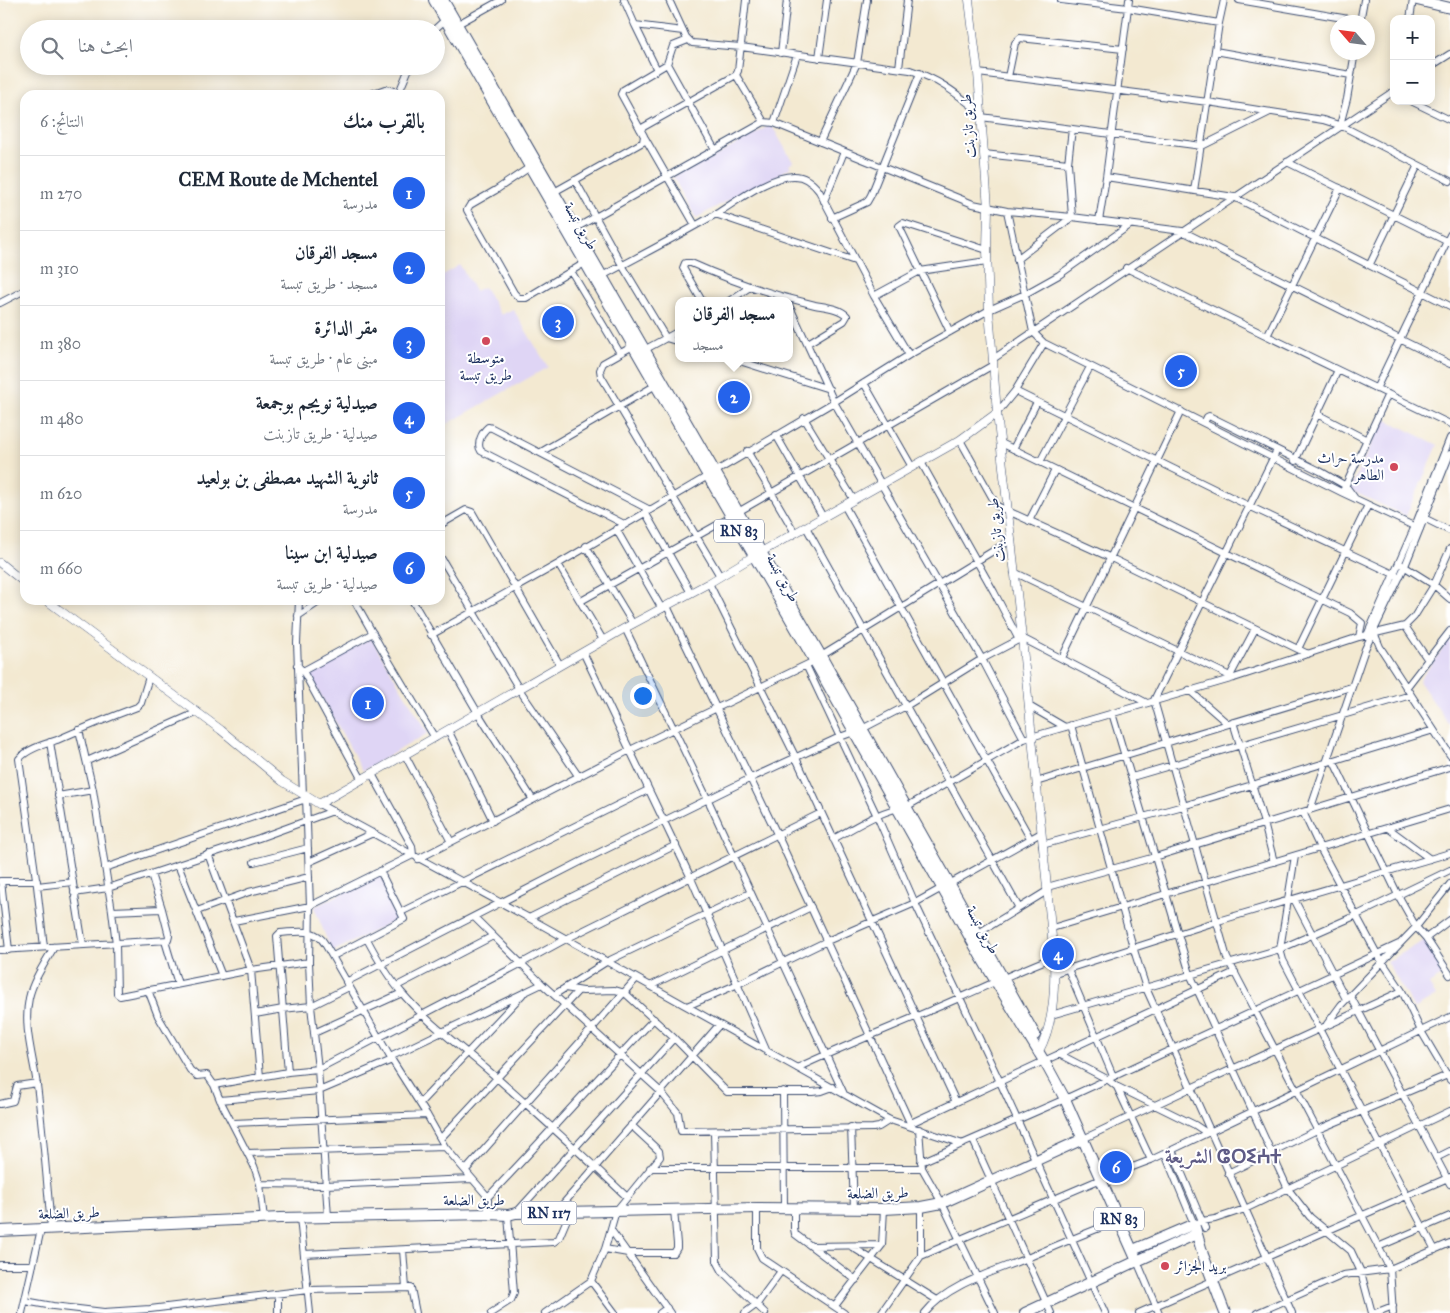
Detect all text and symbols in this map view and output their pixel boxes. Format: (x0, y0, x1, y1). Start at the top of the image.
north arrow (1330, 15, 1375, 60)
map controls (1390, 15, 1435, 105)
button: + (1390, 15, 1435, 60)
search box (20, 20, 445, 75)
icon: search (38, 34, 66, 62)
text: ابحث هنا (78, 34, 133, 57)
button: − (1390, 60, 1435, 105)
street label: طريق تازبنت (957, 93, 980, 159)
text: بالقرب منك (343, 108, 425, 134)
text: النتائج: 6 (40, 112, 84, 131)
text: CEM Route de Mchentel (179, 168, 378, 191)
text: 270 m (40, 184, 82, 203)
text: 1 (406, 184, 412, 203)
text: مدرسة (343, 194, 378, 213)
street label: طريق تبسة (559, 199, 602, 254)
text: مسجد الفرقان (295, 241, 378, 264)
text: 310 m (40, 259, 79, 278)
text: 2 (405, 259, 413, 278)
text: مسجد · طريق تبسة (280, 274, 378, 293)
popup (675, 297, 793, 362)
text: مسجد الفرقان (692, 302, 776, 325)
pin: 3 (542, 303, 574, 341)
text: مقر الدائرة (314, 316, 378, 339)
text: 380 m (40, 334, 81, 353)
text: 3 (406, 334, 412, 353)
marker: متوسطة طريق تبسة (480, 335, 492, 347)
text: مسجد (692, 335, 724, 354)
text: مبنى عام · طريق تبسة (270, 349, 378, 368)
place label: متوسطة طريق تبسة (460, 349, 512, 385)
pin: 5 (1165, 352, 1197, 390)
pin: 2 (718, 378, 750, 416)
text: صيدلية نويجم بوجمعة (256, 391, 378, 414)
text: 480 m (40, 409, 84, 428)
text: 4 (405, 409, 413, 428)
text: صيدلية · طريق تازبنت (263, 424, 378, 443)
place label: مدرسة حراث الطاهر (1317, 449, 1384, 485)
marker: مدرسة حراث الطاهر (1388, 461, 1400, 473)
text: ثانوية الشهيد مصطفى بن بولعيد (196, 466, 378, 489)
text: 620 m (40, 484, 82, 503)
text: 5 (405, 484, 413, 503)
street label: طريق تازبنت (984, 497, 1009, 563)
text: مدرسة (343, 499, 378, 518)
road number: RN 83 (714, 520, 764, 542)
text: صيدلية ابن سينا (285, 541, 378, 564)
street label: طريق تبسة (762, 551, 804, 606)
text: 660 m (40, 559, 83, 578)
text: 6 (405, 559, 413, 578)
text: صيدلية · طريق تبسة (276, 574, 378, 593)
your location (630, 683, 656, 709)
pin: 1 (352, 684, 384, 722)
street label: طريق تبسة (962, 903, 1004, 958)
pin: 4 (1042, 935, 1074, 973)
district label: الشريعة ⵛⵔⵉⵄⵜ (1165, 1144, 1281, 1169)
pin: 6 (1100, 1148, 1132, 1186)
street label: طريق الضلعة (847, 1183, 909, 1204)
street label: طريق الضلعة (443, 1191, 505, 1210)
road number: RN 117 (522, 1202, 576, 1224)
street label: طريق الضلعة (38, 1203, 100, 1224)
road number: RN 83 (1094, 1208, 1144, 1230)
place label: بريد الجزائر (1173, 1257, 1227, 1276)
marker: بريد الجزائر (1159, 1260, 1171, 1272)

